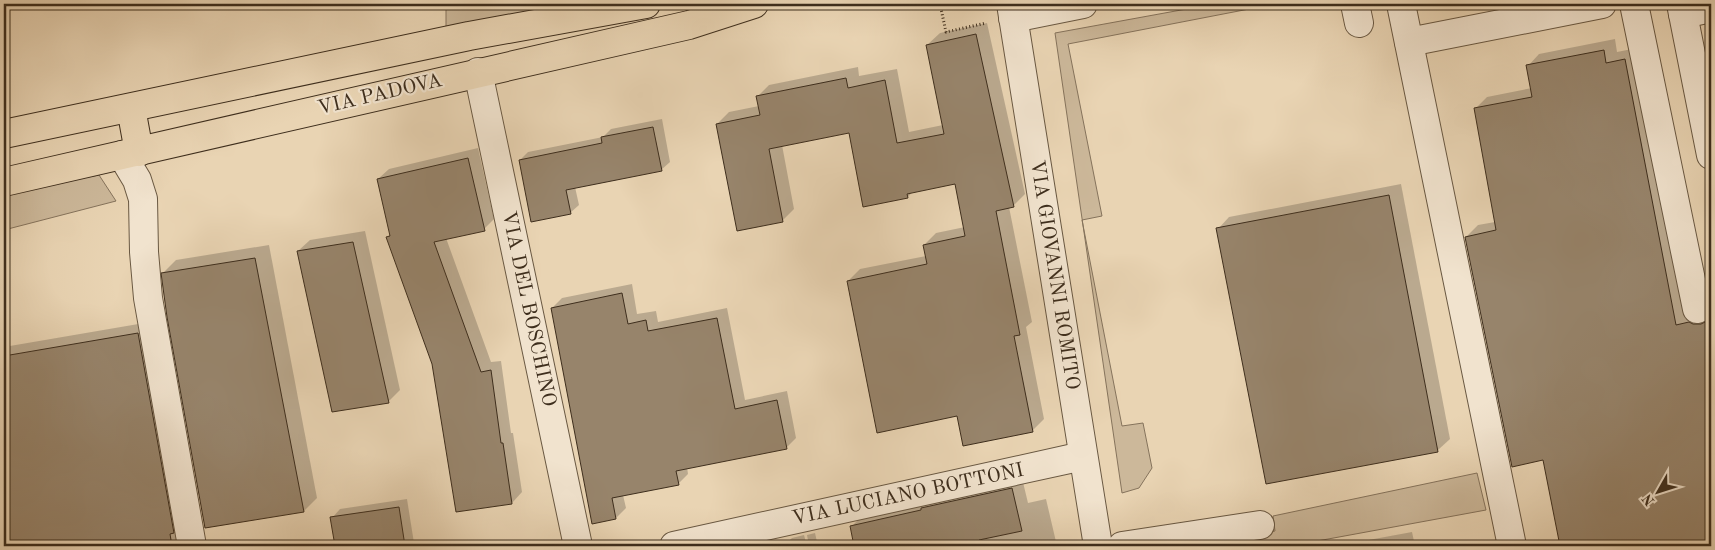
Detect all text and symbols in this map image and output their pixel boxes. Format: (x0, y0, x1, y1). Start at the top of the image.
street label: VIA PADOVA (316, 71, 444, 119)
street label: VIA GIOVANNI ROMITO (1026, 159, 1082, 391)
street label: VIA DEL BOSCHINO (498, 209, 558, 409)
street label: VIA LUCIANO BOTTONI (790, 461, 1026, 529)
north arrow (1632, 468, 1682, 518)
text: N (1640, 491, 1657, 508)

